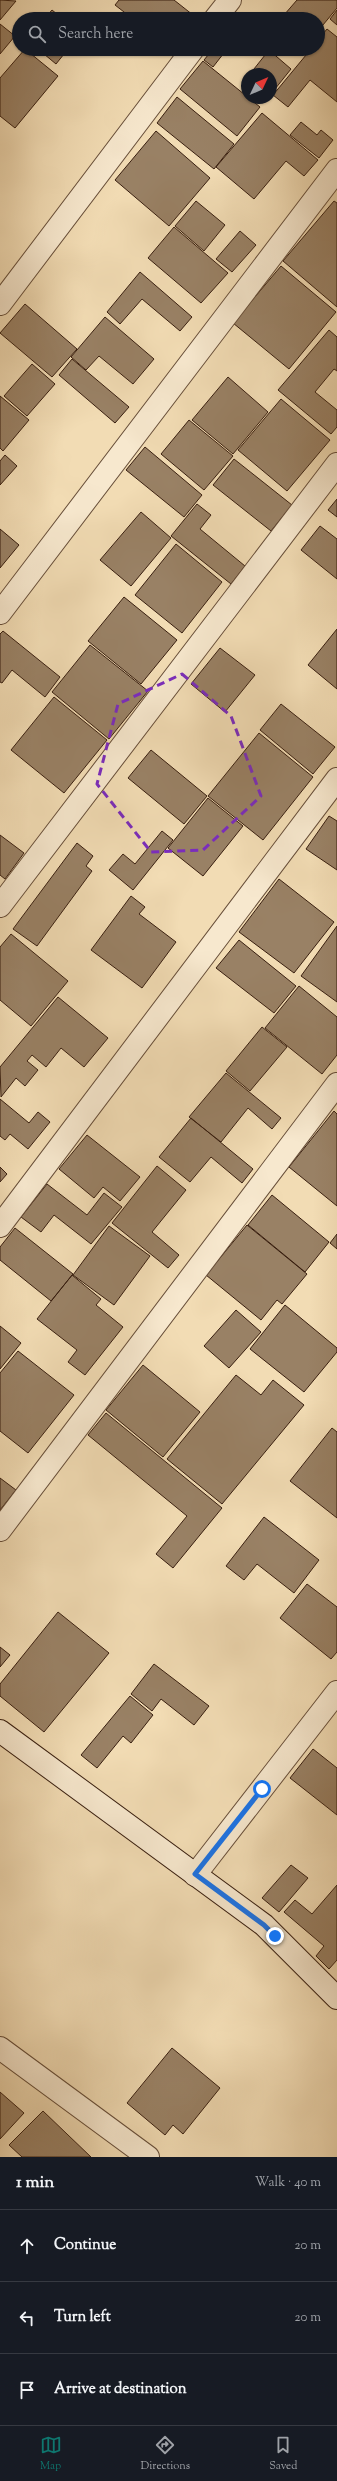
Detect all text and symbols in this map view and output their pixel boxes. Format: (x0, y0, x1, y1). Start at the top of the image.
search box (12, 12, 325, 56)
icon: search (26, 23, 48, 45)
text: Search here (58, 24, 133, 45)
north arrow (241, 68, 277, 104)
route start (253, 1780, 271, 1798)
route end (266, 1927, 284, 1945)
text: 1 min (16, 2171, 54, 2195)
text: Walk · 40 m (255, 2174, 321, 2192)
icon: ahead (16, 2235, 38, 2257)
text: Continue (54, 2235, 116, 2256)
text: 20 m (295, 2237, 321, 2255)
icon: left (16, 2307, 38, 2329)
text: Turn left (54, 2307, 111, 2328)
text: 20 m (295, 2309, 321, 2327)
icon: arrive (16, 2379, 38, 2401)
text: Arrive at destination (54, 2379, 187, 2400)
tab: Map (40, 2434, 62, 2474)
tab: Directions (141, 2434, 190, 2474)
tab: Saved (269, 2434, 297, 2474)

